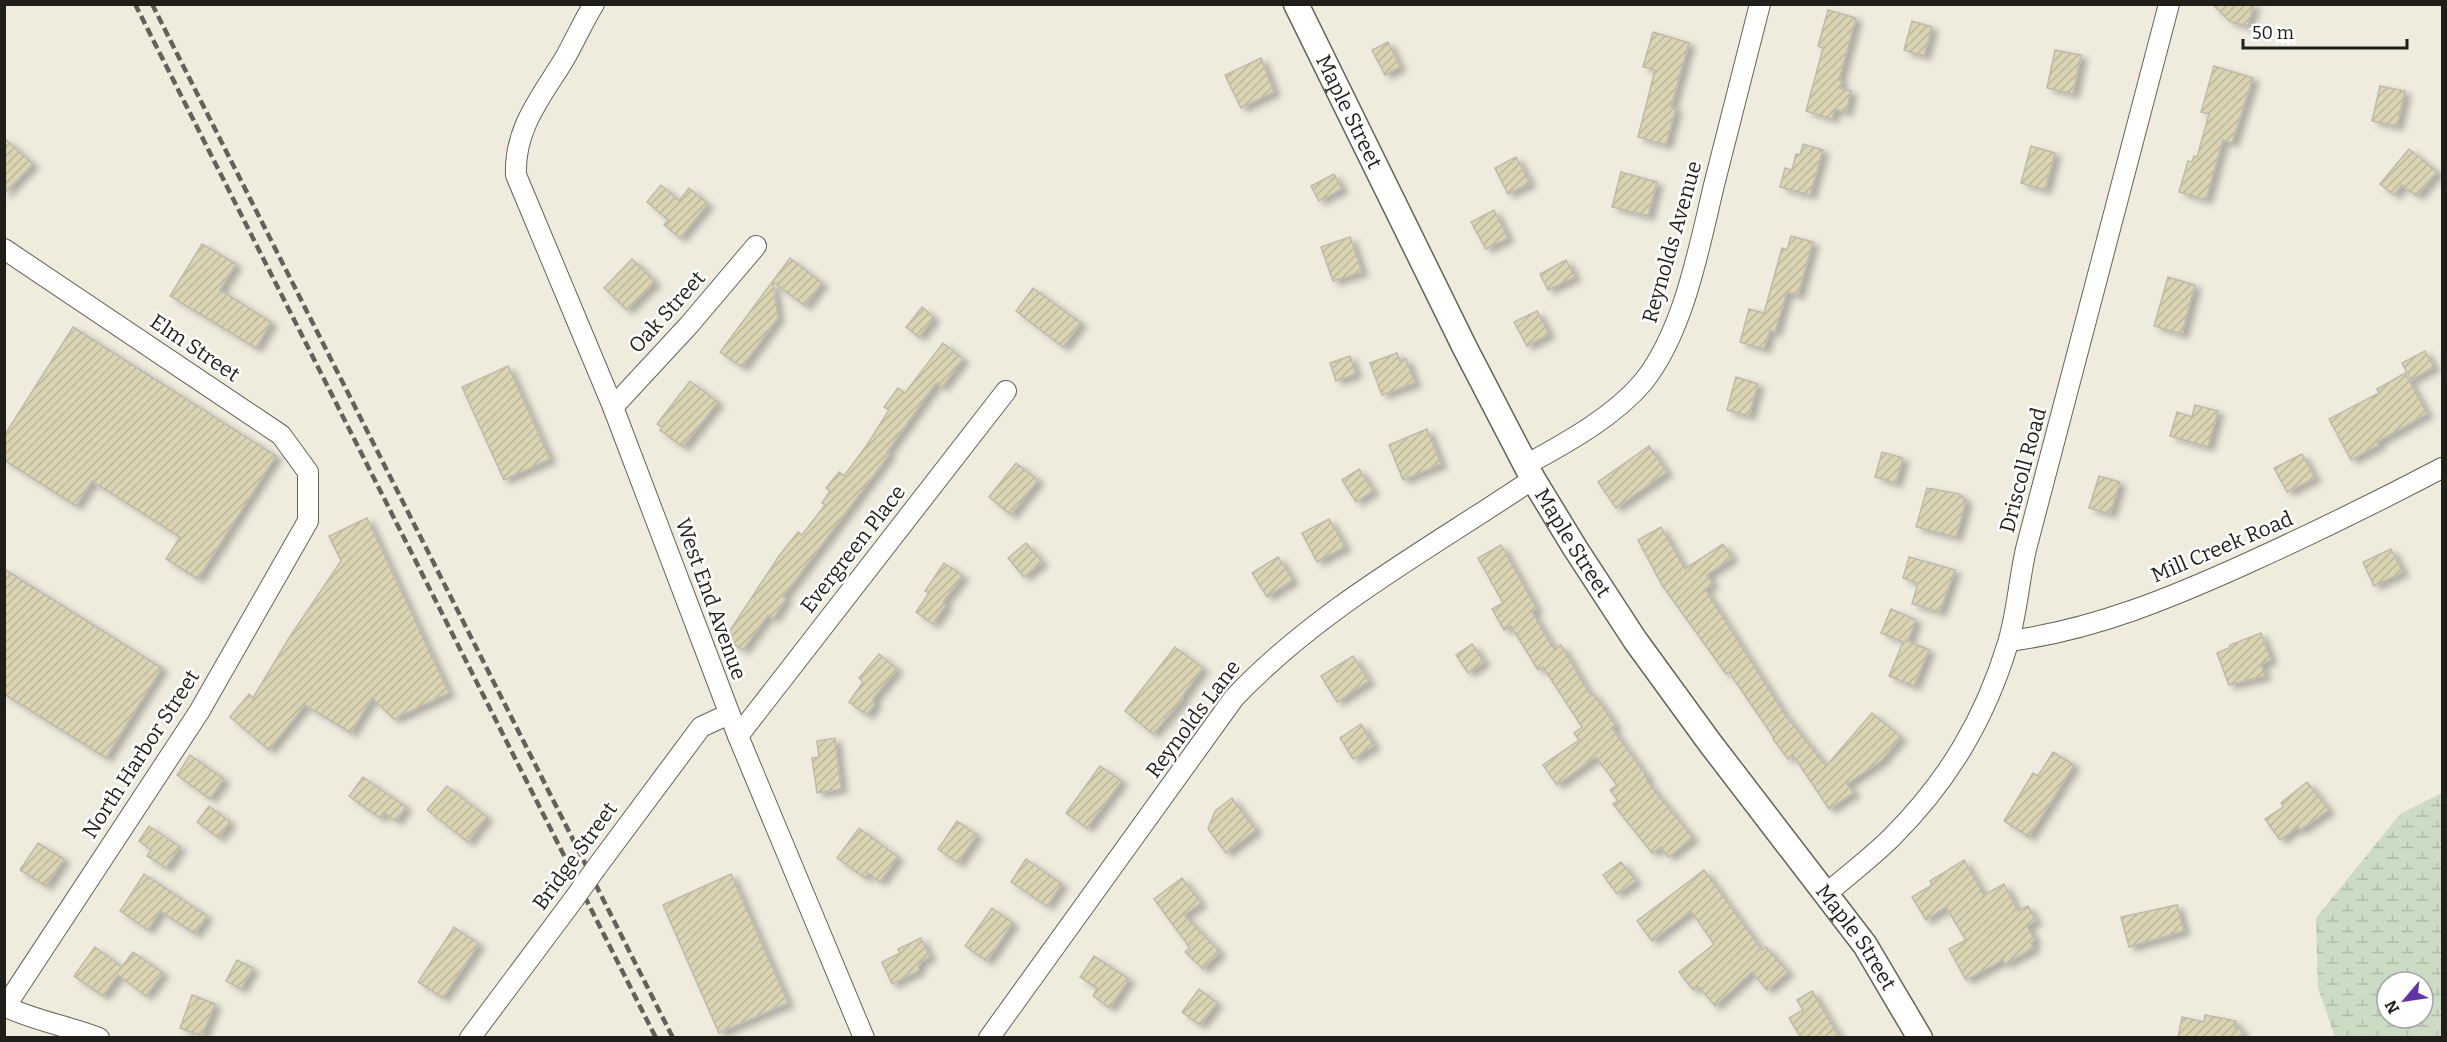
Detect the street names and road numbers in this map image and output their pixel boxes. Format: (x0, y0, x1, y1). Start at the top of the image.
street label: Maple Street (1310, 51, 1388, 173)
street label: Reynolds Avenue (1636, 158, 1708, 326)
street label: Oak Street (623, 265, 711, 359)
street label: Elm Street (145, 309, 245, 388)
street label: Driscoll Road (1994, 405, 2052, 535)
street label: Evergreen Place (795, 480, 911, 618)
street label: Maple Street (1529, 484, 1617, 602)
street label: Mill Creek Road (2147, 505, 2297, 589)
street label: West End Avenue (670, 515, 752, 683)
street label: Reynolds Lane (1140, 655, 1246, 783)
street label: North Harbor Street (77, 664, 206, 843)
street label: Bridge Street (527, 797, 623, 915)
street label: Maple Street (1810, 879, 1902, 995)

